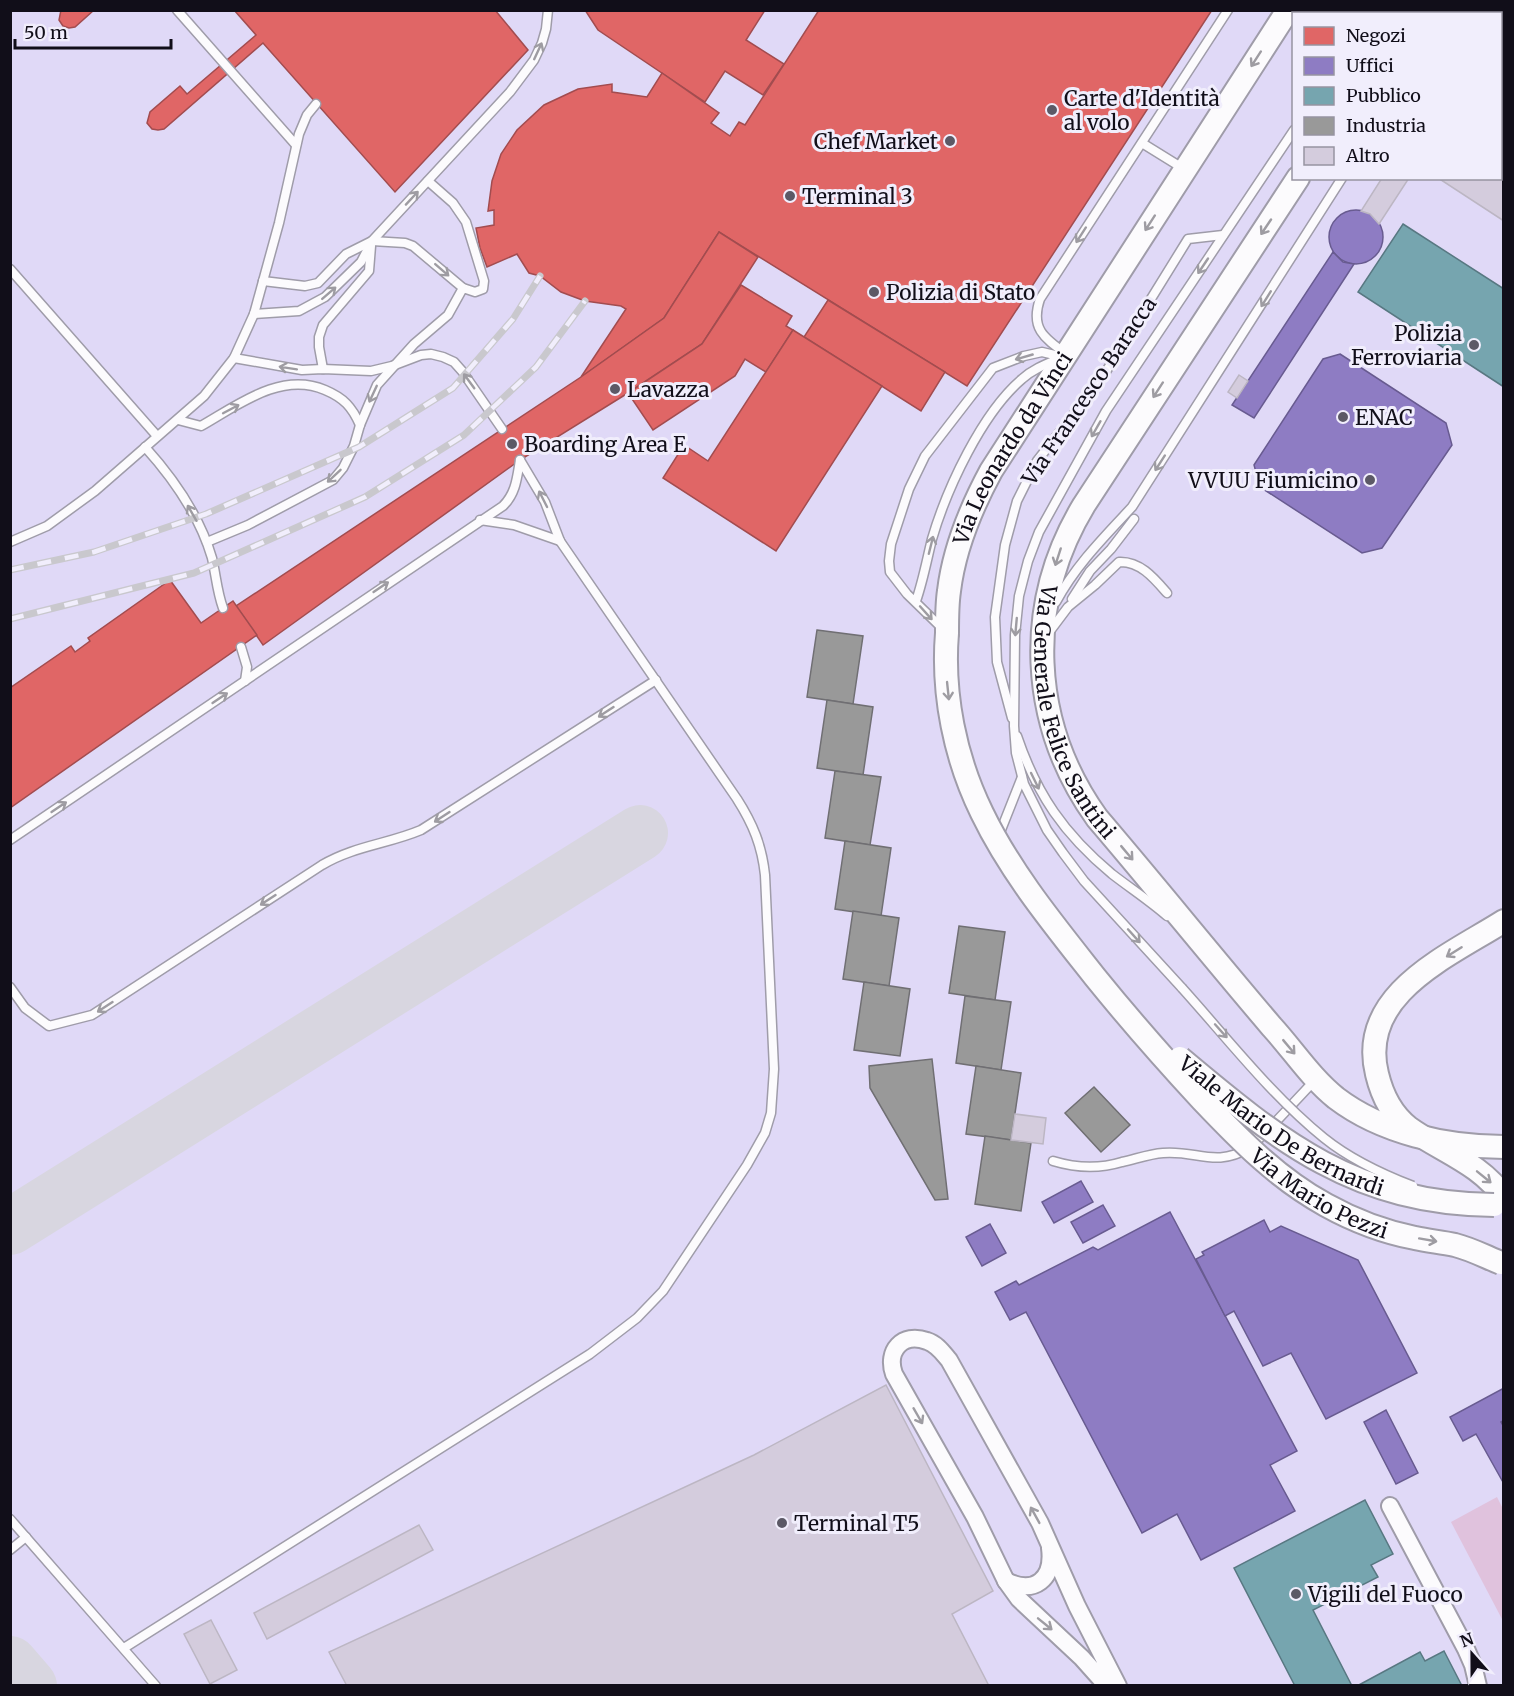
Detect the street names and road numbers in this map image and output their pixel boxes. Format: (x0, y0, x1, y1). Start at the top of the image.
street label: Via Francesco Baracca (1015, 292, 1162, 491)
street label: Via Leonardo da Vinci (946, 346, 1078, 549)
street label: Via Generale Felice Santini (1029, 581, 1122, 844)
street label: Viale Mario De Bernardi (1173, 1049, 1388, 1201)
street label: Via Mario Pezzi (1244, 1141, 1392, 1244)

